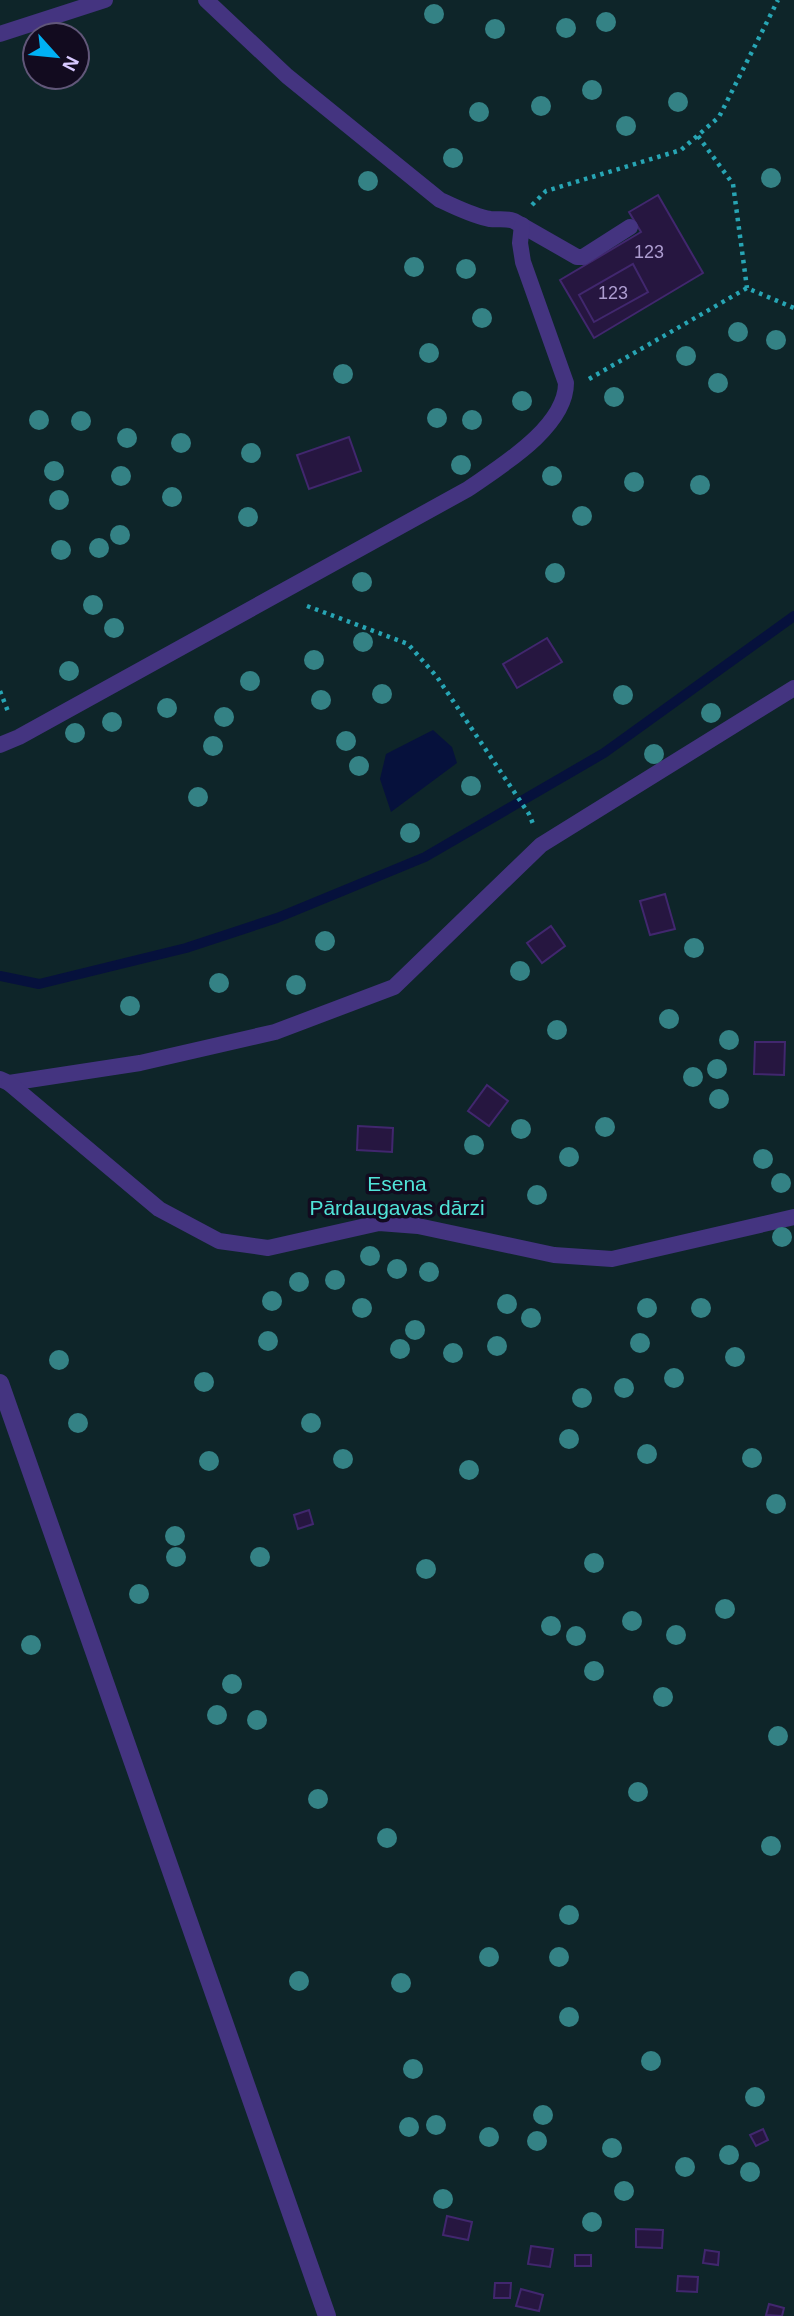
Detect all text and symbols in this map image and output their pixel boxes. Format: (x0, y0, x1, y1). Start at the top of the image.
north arrow (21, 21, 91, 91)
text: N (58, 53, 83, 74)
house number: 123 (634, 242, 664, 262)
house number: 123 (598, 283, 628, 303)
park label: Esena Pārdaugavas dārzi (309, 1172, 485, 1219)

